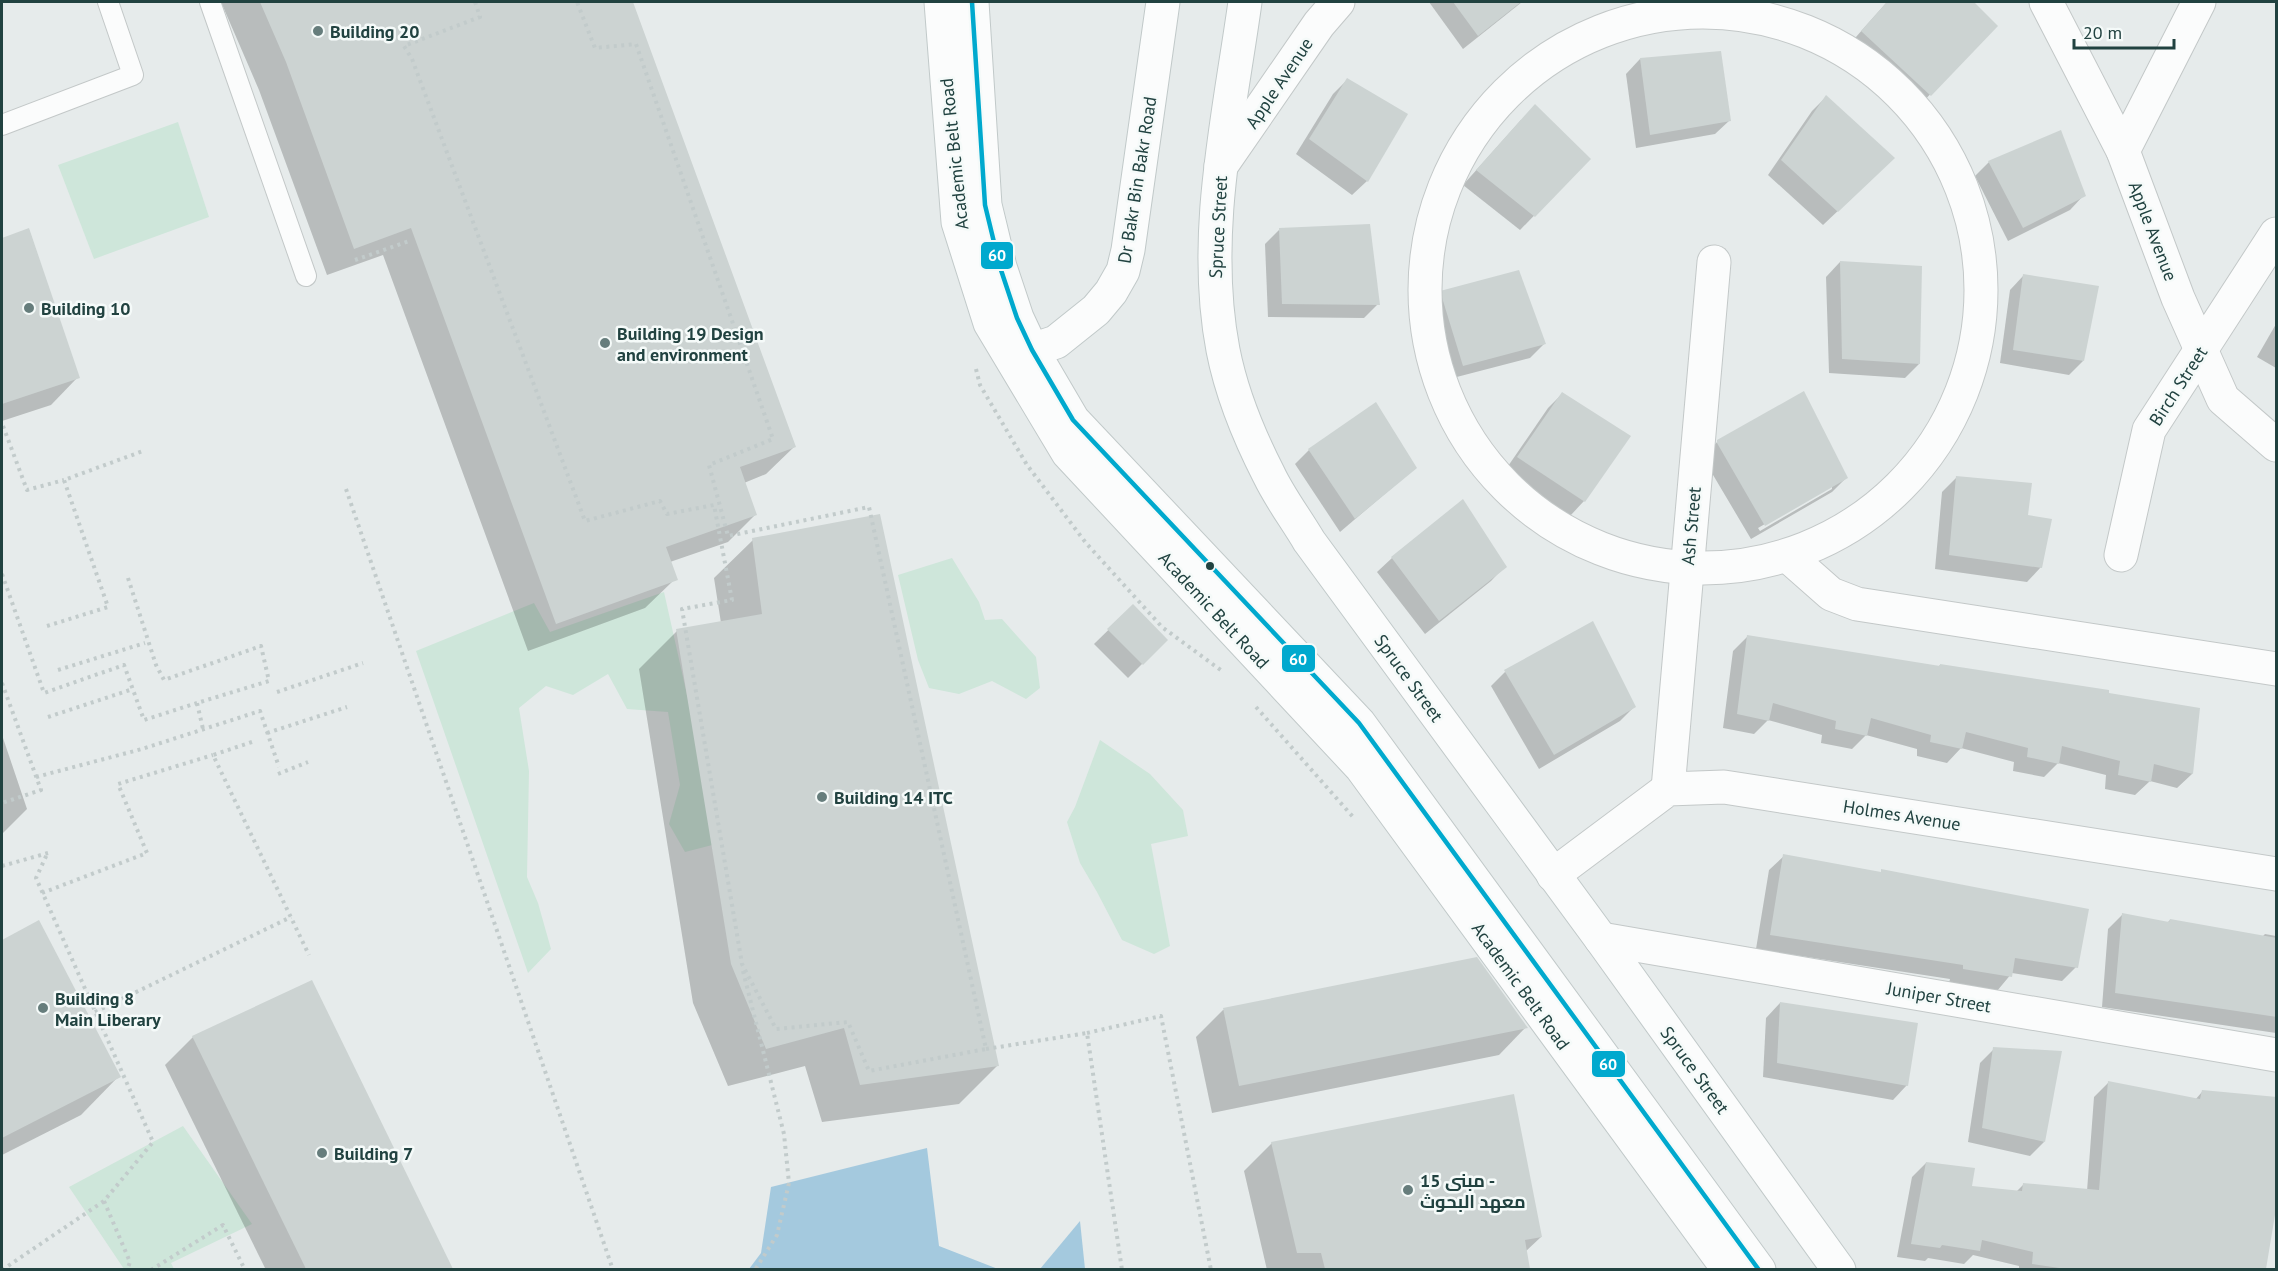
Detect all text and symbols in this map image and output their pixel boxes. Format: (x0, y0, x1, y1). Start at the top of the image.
scale bar (2074, 12, 2174, 50)
place label: Building 20 (330, 20, 419, 43)
text: 20 m (2083, 21, 2122, 44)
marker: Building 20 (311, 24, 325, 38)
street label: Apple Avenue (1240, 33, 1318, 133)
street label: Academic Belt Road (935, 77, 973, 231)
street label: Dr Bakr Bin Bakr Road (1112, 95, 1162, 265)
street label: Spruce Street (1204, 175, 1232, 279)
street label: Apple Avenue (2123, 178, 2183, 284)
line badge: 60 (980, 241, 1014, 270)
text: 60 (988, 245, 1006, 265)
place label: Building 10 (41, 297, 130, 320)
marker: Building 10 (22, 301, 36, 315)
place label: Building 19 Design and environment (617, 322, 764, 366)
marker: Building 19 Design and environment (598, 336, 612, 350)
street label: Birch Street (2144, 342, 2212, 430)
street label: Ash Street (1676, 486, 1706, 566)
street label: Academic Belt Road (1154, 547, 1274, 673)
unlabelled marker (1204, 560, 1216, 572)
street label: Spruce Street (1369, 630, 1449, 726)
line badge: 60 (1281, 644, 1316, 673)
text: 60 (1289, 649, 1307, 669)
place label: Building 14 ITC (834, 786, 953, 809)
marker: Building 14 ITC (815, 790, 829, 804)
street label: Holmes Avenue (1842, 794, 1962, 836)
street label: Academic Belt Road (1467, 918, 1575, 1054)
street label: Juniper Street (1884, 976, 1993, 1017)
place label: Building 8 Main Liberary (55, 987, 161, 1031)
marker: Building 8 Main Liberary (36, 1001, 50, 1015)
street label: Spruce Street (1655, 1022, 1735, 1118)
line badge: 60 (1591, 1050, 1626, 1078)
text: 60 (1599, 1054, 1617, 1074)
place label: Building 7 (334, 1142, 413, 1165)
marker: Building 7 (315, 1146, 329, 1160)
place label: مبنى 15 - معهد البحوث (1420, 1169, 1526, 1213)
marker: مبنى 15 - معهد البحوث (1401, 1183, 1415, 1197)

